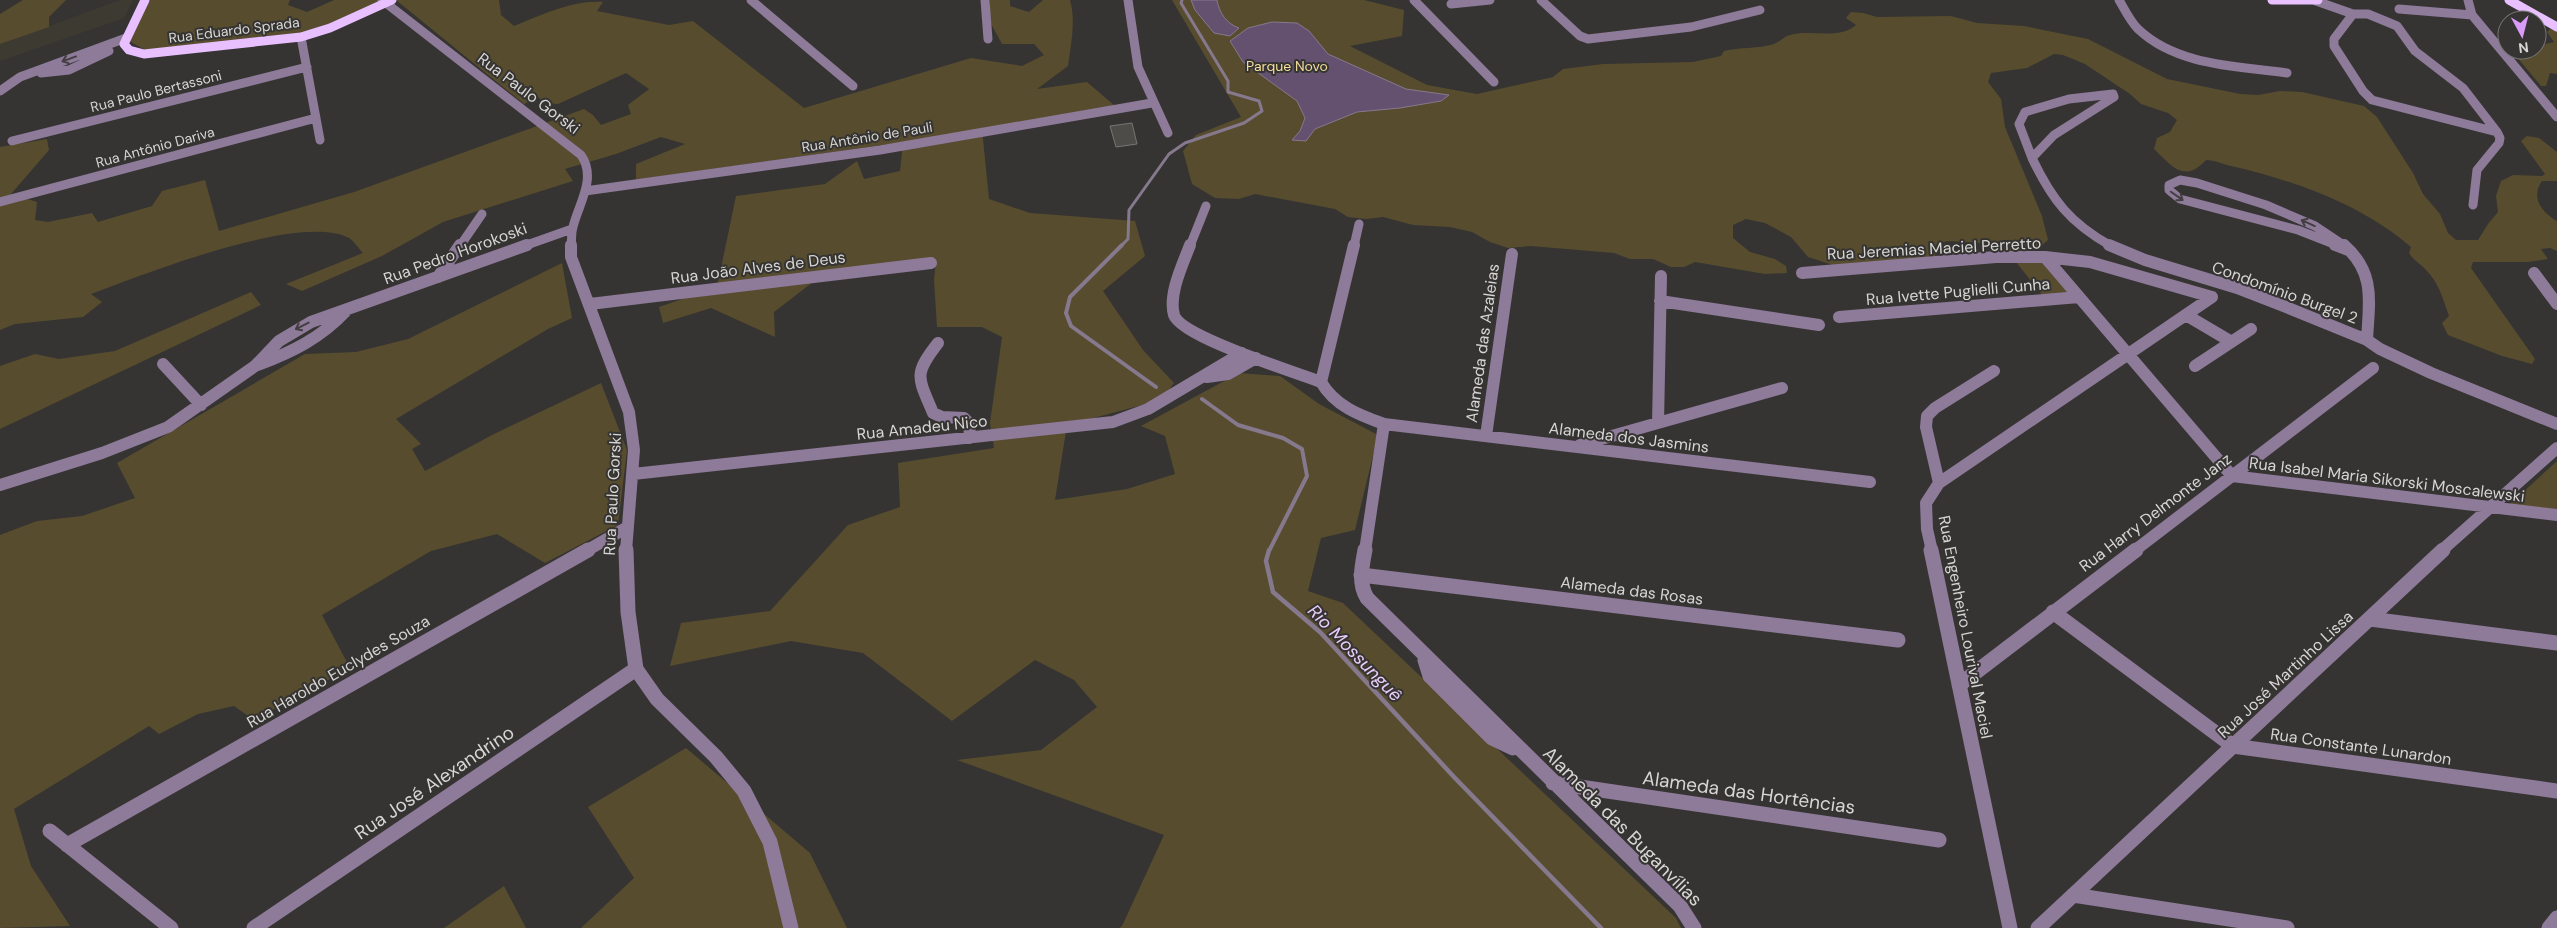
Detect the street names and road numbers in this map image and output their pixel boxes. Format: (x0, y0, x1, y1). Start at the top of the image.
street label: Rua Eduardo Sprada (167, 13, 301, 47)
street label: Rua Paulo Gorski (473, 48, 584, 139)
street label: Rua Paulo Bertassoni (88, 66, 224, 116)
street label: Rua Antônio de Pauli (800, 118, 934, 156)
street label: Rua Antônio Dariva (94, 122, 216, 172)
street label: Rua Pedro Horokoski (380, 218, 530, 289)
street label: Rua Jeremias Maciel Perretto (1826, 232, 2042, 265)
street label: Rua João Alves de Deus (670, 246, 847, 289)
street label: Condomínio Burgel 2 (2209, 256, 2361, 329)
street label: Alameda das Azaleias (1461, 262, 1504, 424)
street label: Rua Ivette Puglielli Cunha (1865, 273, 2051, 310)
street label: Rua Amadeu Nico (856, 410, 988, 445)
street label: Alameda dos Jasmins (1548, 417, 1710, 458)
street label: Rua Paulo Gorski (599, 432, 626, 556)
street label: Rua Harry Delmonte Janz (2075, 448, 2236, 577)
street label: Rua Isabel Maria Sikorski Moscalewski (2248, 452, 2526, 507)
street label: Rua Engenheiro Lourival Maciel (1934, 514, 1997, 741)
street label: Alameda das Rosas (1559, 571, 1704, 610)
street label: Rua José Martinho Lissa (2213, 606, 2358, 743)
street label: Rua Haroldo Euclydes Souza (243, 610, 434, 733)
street label: Rua José Alexandrino (350, 720, 519, 845)
street label: Rua Constante Lunardon (2269, 723, 2453, 770)
street label: Alameda das Buganvílias (1537, 741, 1708, 912)
street label: Alameda das Hortências (1641, 765, 1857, 820)

